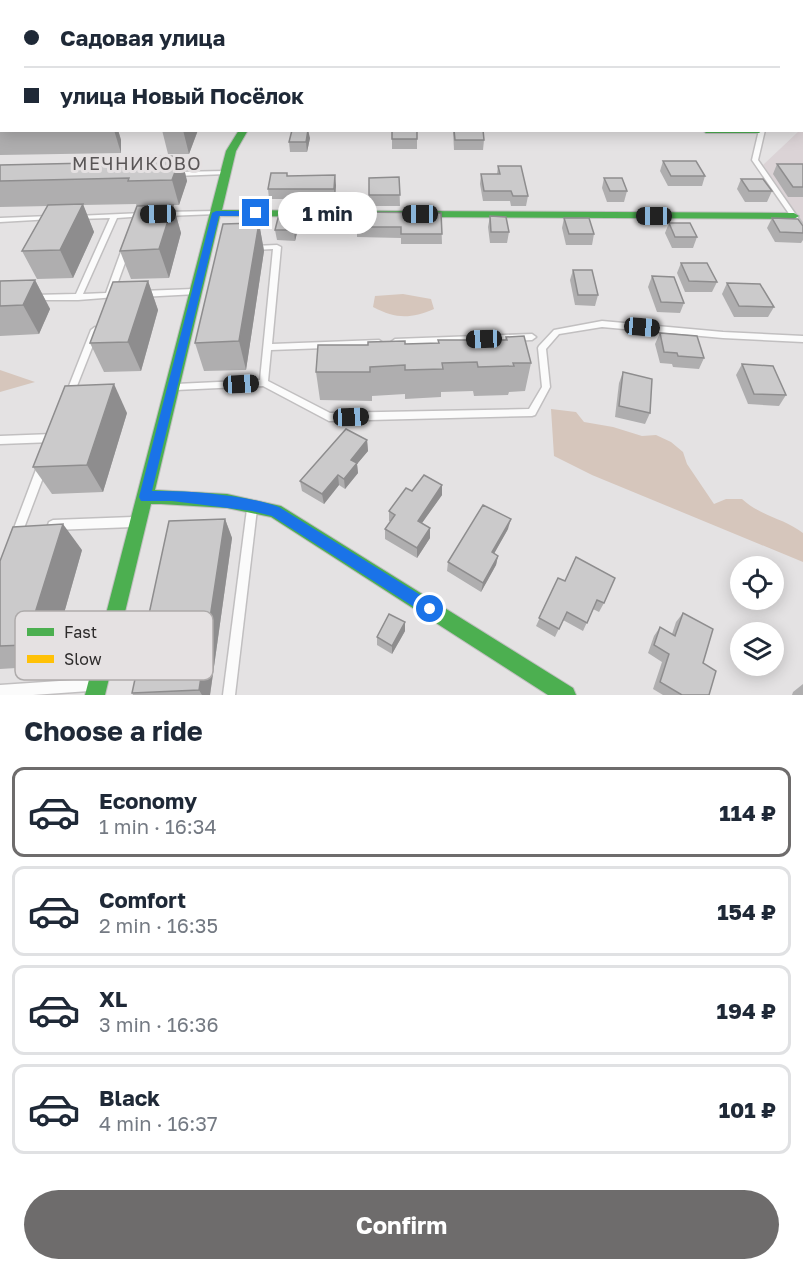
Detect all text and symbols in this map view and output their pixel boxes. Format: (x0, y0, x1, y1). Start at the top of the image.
text: Садовая улица (60, 24, 225, 51)
text: улица Новый Посёлок (60, 82, 304, 109)
district label: МЕЧНИКОВО (72, 152, 202, 174)
callout: 1 min (277, 192, 376, 234)
route end (242, 199, 269, 226)
text: 1 min (302, 201, 353, 225)
car (140, 205, 176, 223)
car (402, 205, 438, 223)
car (636, 207, 672, 225)
car (623, 316, 661, 338)
car (466, 329, 502, 349)
car (223, 374, 259, 394)
car (333, 407, 369, 427)
map controls (730, 556, 784, 676)
button: locate (730, 556, 784, 610)
route start (416, 595, 443, 622)
legend (15, 611, 213, 680)
text: Fast (64, 622, 97, 642)
button: layers (730, 622, 784, 676)
text: Slow (64, 649, 102, 669)
text: Choose a ride (24, 715, 203, 747)
icon: car (27, 785, 81, 839)
text: Economy (99, 787, 197, 814)
text: 114 ₽ (719, 799, 776, 826)
text: 1 min · 16:34 (99, 814, 217, 838)
icon: car (27, 884, 81, 938)
text: Comfort (99, 886, 186, 913)
text: 154 ₽ (717, 898, 776, 925)
text: 2 min · 16:35 (99, 913, 218, 937)
icon: car (27, 983, 81, 1037)
text: XL (99, 985, 127, 1012)
text: 194 ₽ (717, 997, 776, 1024)
text: 3 min · 16:36 (99, 1012, 219, 1036)
icon: car (27, 1082, 81, 1136)
text: Black (99, 1084, 160, 1111)
text: 101 ₽ (719, 1096, 776, 1123)
text: 4 min · 16:37 (99, 1111, 218, 1135)
button: Confirm (24, 1190, 779, 1259)

